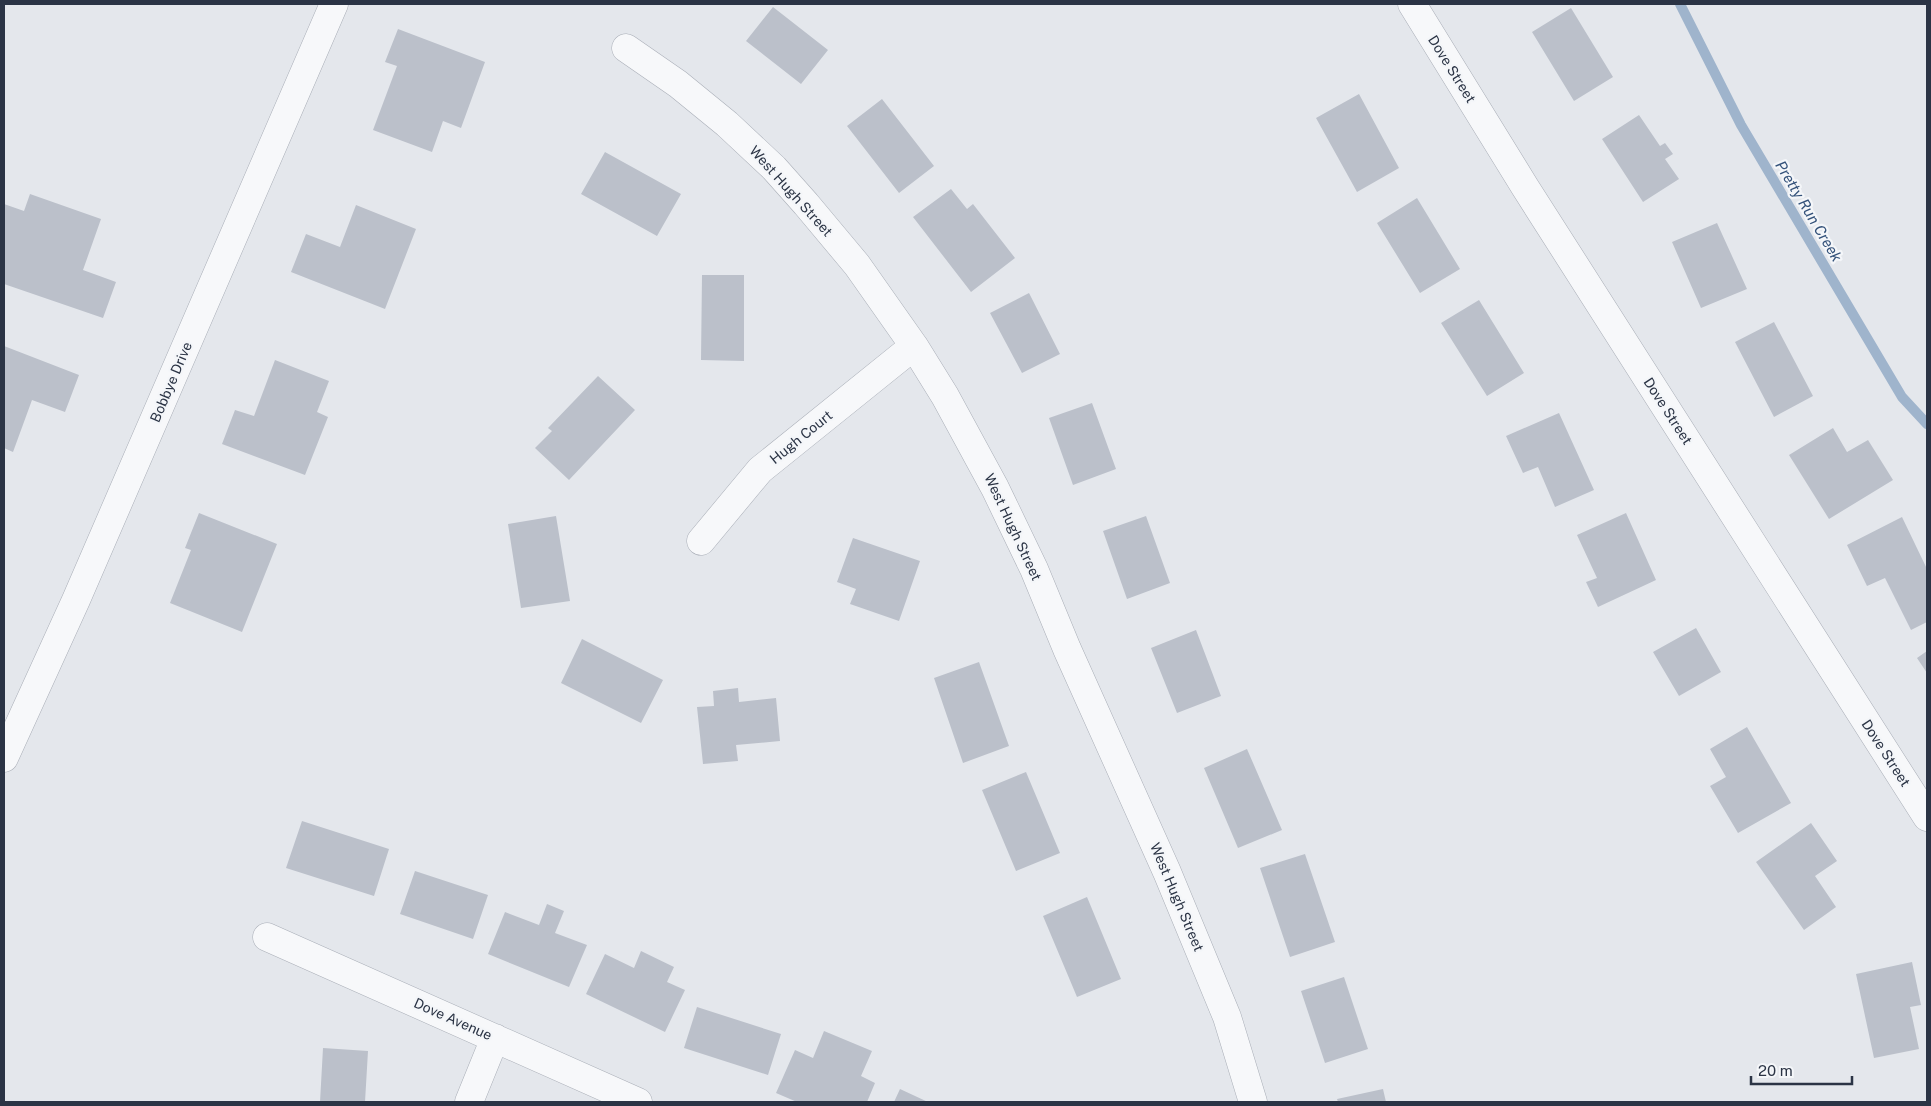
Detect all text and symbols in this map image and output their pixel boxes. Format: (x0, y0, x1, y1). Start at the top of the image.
street label: Dove Street (1425, 32, 1479, 106)
street label: West Hugh Street (746, 142, 836, 240)
water label: Pretty Run Creek (1772, 158, 1846, 265)
street label: Bobbye Drive (147, 339, 195, 425)
street label: Dove Street (1640, 375, 1696, 447)
street label: Hugh Court (767, 407, 835, 467)
street label: West Hugh Street (981, 471, 1045, 583)
street label: Dove Street (1858, 717, 1914, 789)
street label: West Hugh Street (1147, 840, 1207, 954)
street label: Dove Avenue (411, 995, 495, 1043)
scale bar (1751, 1054, 1852, 1086)
text: 20 m (1758, 1062, 1793, 1079)

